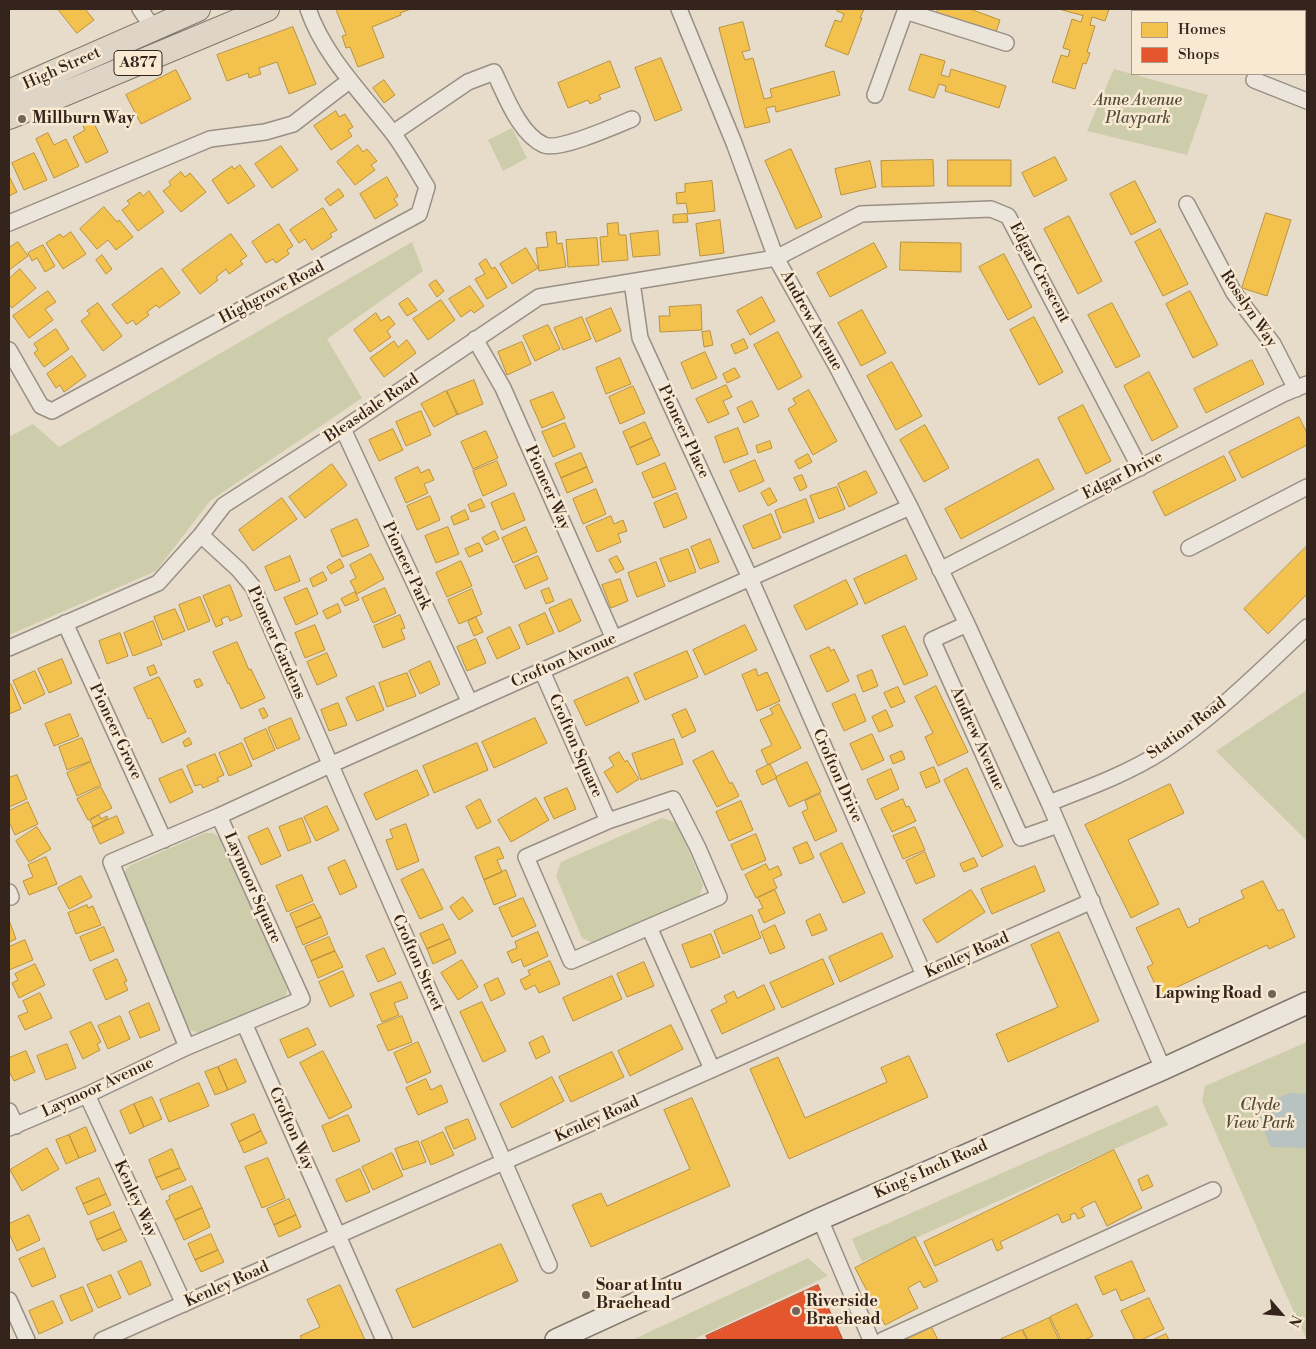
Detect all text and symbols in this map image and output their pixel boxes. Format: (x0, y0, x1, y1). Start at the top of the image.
legend (1131, 10, 1306, 75)
text: Homes (1178, 20, 1226, 39)
street label: High Street (20, 43, 104, 95)
text: Shops (1178, 45, 1219, 64)
road number: A877 (114, 50, 162, 76)
park label: Anne Avenue Playpark (1094, 91, 1182, 129)
place label: Millburn Way (32, 109, 135, 129)
marker: Millburn Way (16, 113, 28, 125)
street label: Edgar Crescent (1004, 220, 1074, 326)
street label: Highgrove Road (216, 257, 328, 329)
street label: Rosslyn Way (1215, 267, 1281, 351)
street label: Andrew Avenue (776, 268, 846, 374)
street label: Bleasdale Road (321, 370, 423, 448)
street label: Pioneer Place (653, 382, 713, 482)
street label: Pioneer Way (520, 443, 574, 533)
street label: Edgar Drive (1080, 448, 1166, 504)
street label: Pioneer Park (377, 519, 435, 613)
street label: Pioneer Gardens (243, 584, 309, 702)
street label: Crofton Avenue (509, 629, 619, 693)
street label: Pioneer Grove (84, 681, 146, 783)
street label: Andrew Avenue (946, 684, 1008, 794)
street label: Crofton Square (544, 691, 606, 801)
street label: Station Road (1144, 694, 1230, 764)
street label: Crofton Drive (808, 726, 866, 826)
street label: Laymoor Square (219, 829, 285, 947)
street label: Crofton Street (387, 912, 447, 1014)
street label: Kenley Road (922, 929, 1012, 983)
place label: Lapwing Road (1155, 984, 1262, 1004)
marker: Lapwing Road (1266, 988, 1278, 1000)
street label: Laymoor Avenue (39, 1054, 157, 1122)
street label: Crofton Way (264, 1084, 318, 1174)
street label: Kenley Road (552, 1093, 642, 1147)
park label: Clyde View Park (1225, 1096, 1295, 1134)
street label: King's Inch Road (871, 1136, 991, 1204)
street label: Kenley Way (109, 1158, 161, 1240)
street label: Kenley Road (182, 1258, 272, 1312)
place label: Soar at Intu Braehead (596, 1276, 682, 1314)
marker: Soar at Intu Braehead (580, 1289, 592, 1301)
north arrow (1256, 1289, 1306, 1339)
place label: Riverside Braehead (806, 1292, 880, 1330)
marker: Riverside Braehead (790, 1305, 802, 1317)
text: N (1284, 1312, 1305, 1330)

